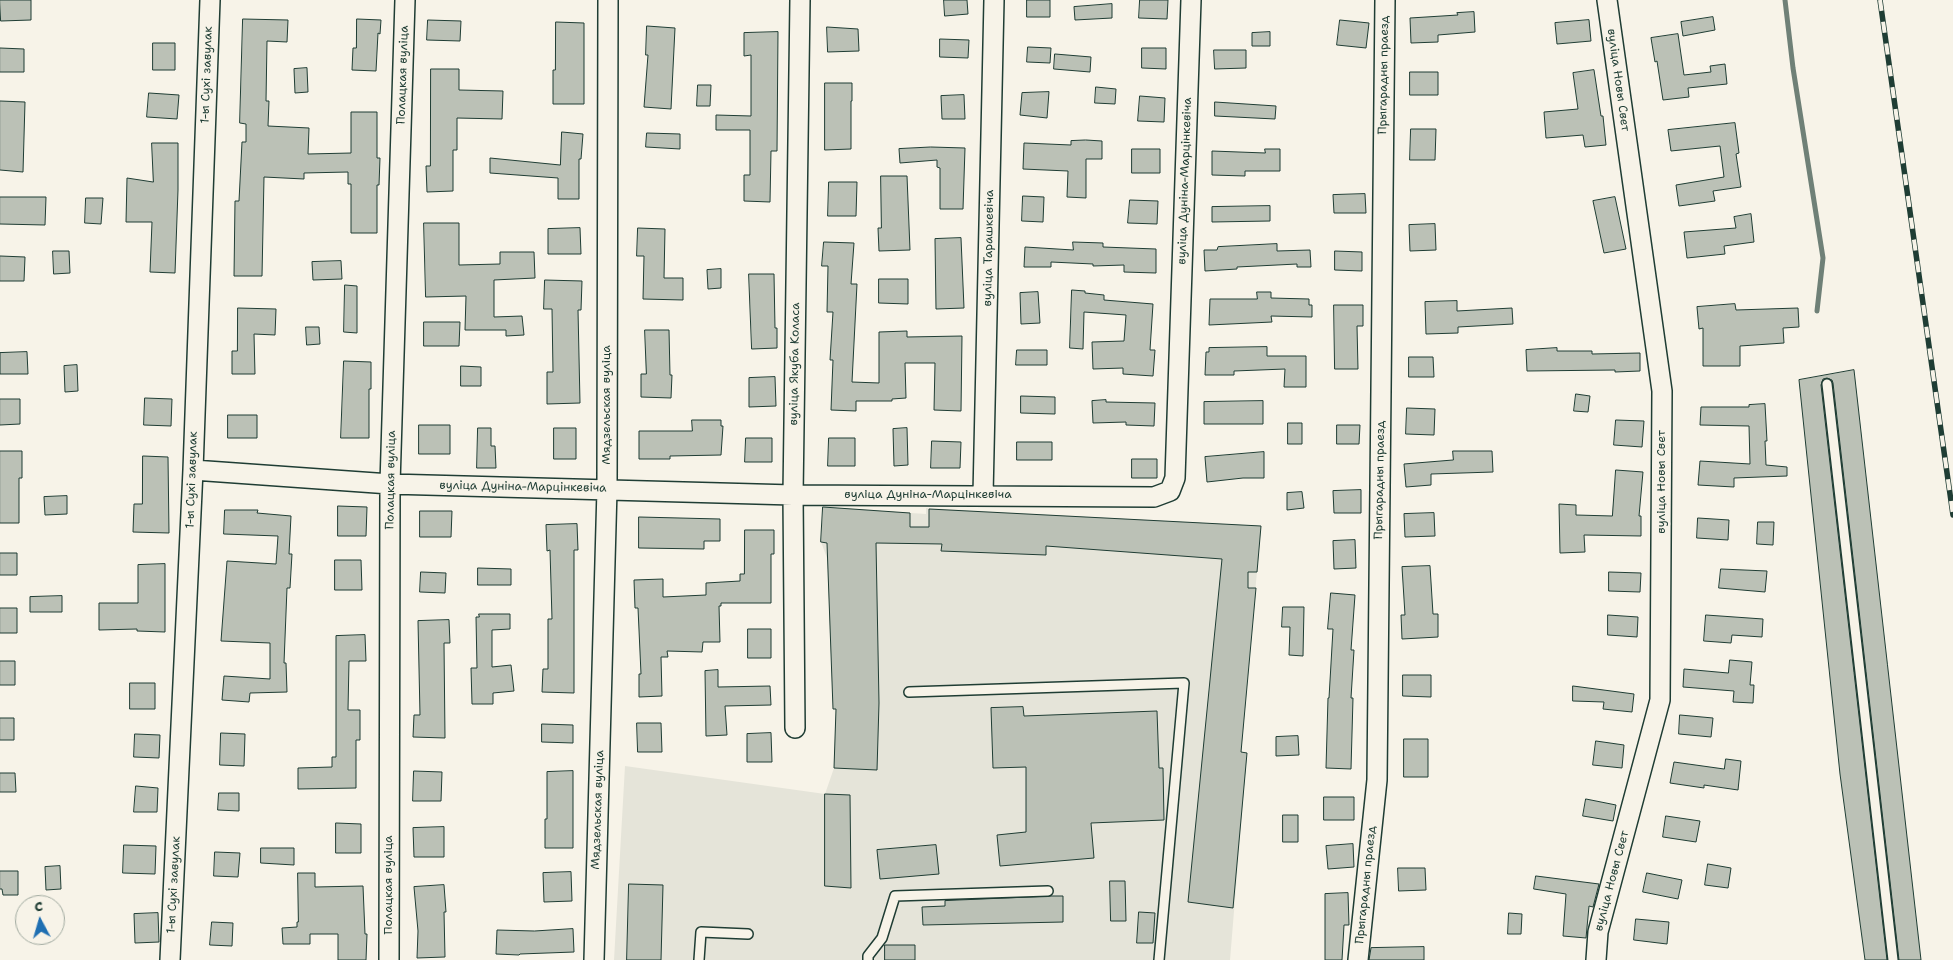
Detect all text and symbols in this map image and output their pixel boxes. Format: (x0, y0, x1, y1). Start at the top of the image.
street label: Прыгарадны праезд (1376, 16, 1392, 134)
street label: Полацкая вуліца (394, 25, 412, 125)
street label: 1-ы Сухі завулак (198, 26, 216, 124)
street label: вуліца Новы Свет (1604, 28, 1632, 132)
street label: вуліца Дуніна-Марцінкевіча (1175, 97, 1195, 265)
street label: вуліца Тарашкевіча (981, 190, 997, 306)
street label: вуліца Якуба Коласа (787, 302, 803, 426)
street label: Мядзельская вуліца (600, 345, 614, 465)
street label: Прыгарадны праезд (1372, 421, 1388, 539)
street label: Полацкая вуліца (383, 430, 399, 530)
street label: вуліца Новы Свет (1655, 430, 1669, 534)
street label: 1-ы Сухі завулак (183, 431, 201, 529)
street label: вуліца Дуніна-Марцінкевіча (439, 478, 607, 496)
street label: вуліца Дуніна-Марцінкевіча (844, 488, 1012, 502)
street label: Мядзельская вуліца (589, 750, 607, 870)
street label: Прыгарадны праезд (1353, 825, 1379, 945)
street label: вуліца Новы Свет (1592, 829, 1632, 933)
street label: Полацкая вуліца (382, 835, 396, 935)
street label: 1-ы Сухі завулак (164, 836, 184, 934)
north arrow (15, 895, 65, 945)
text: С (33, 897, 44, 915)

